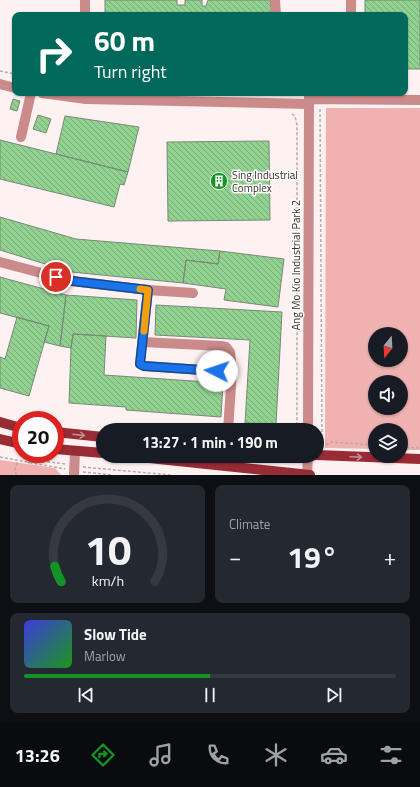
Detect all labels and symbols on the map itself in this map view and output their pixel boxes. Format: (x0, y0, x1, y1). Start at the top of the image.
place label: Sing Industrial Complex (232, 167, 298, 196)
building icon: Sing Industrial Complex (209, 171, 229, 191)
street label: Ang Mo Kio Industrial Park 2 (288, 200, 304, 330)
pin (39, 260, 73, 294)
north arrow (368, 327, 408, 367)
position arrow (196, 350, 238, 392)
speed limit sign: 20 (12, 411, 64, 463)
one-way arrow (72, 431, 85, 438)
one-way arrow (349, 453, 362, 460)

